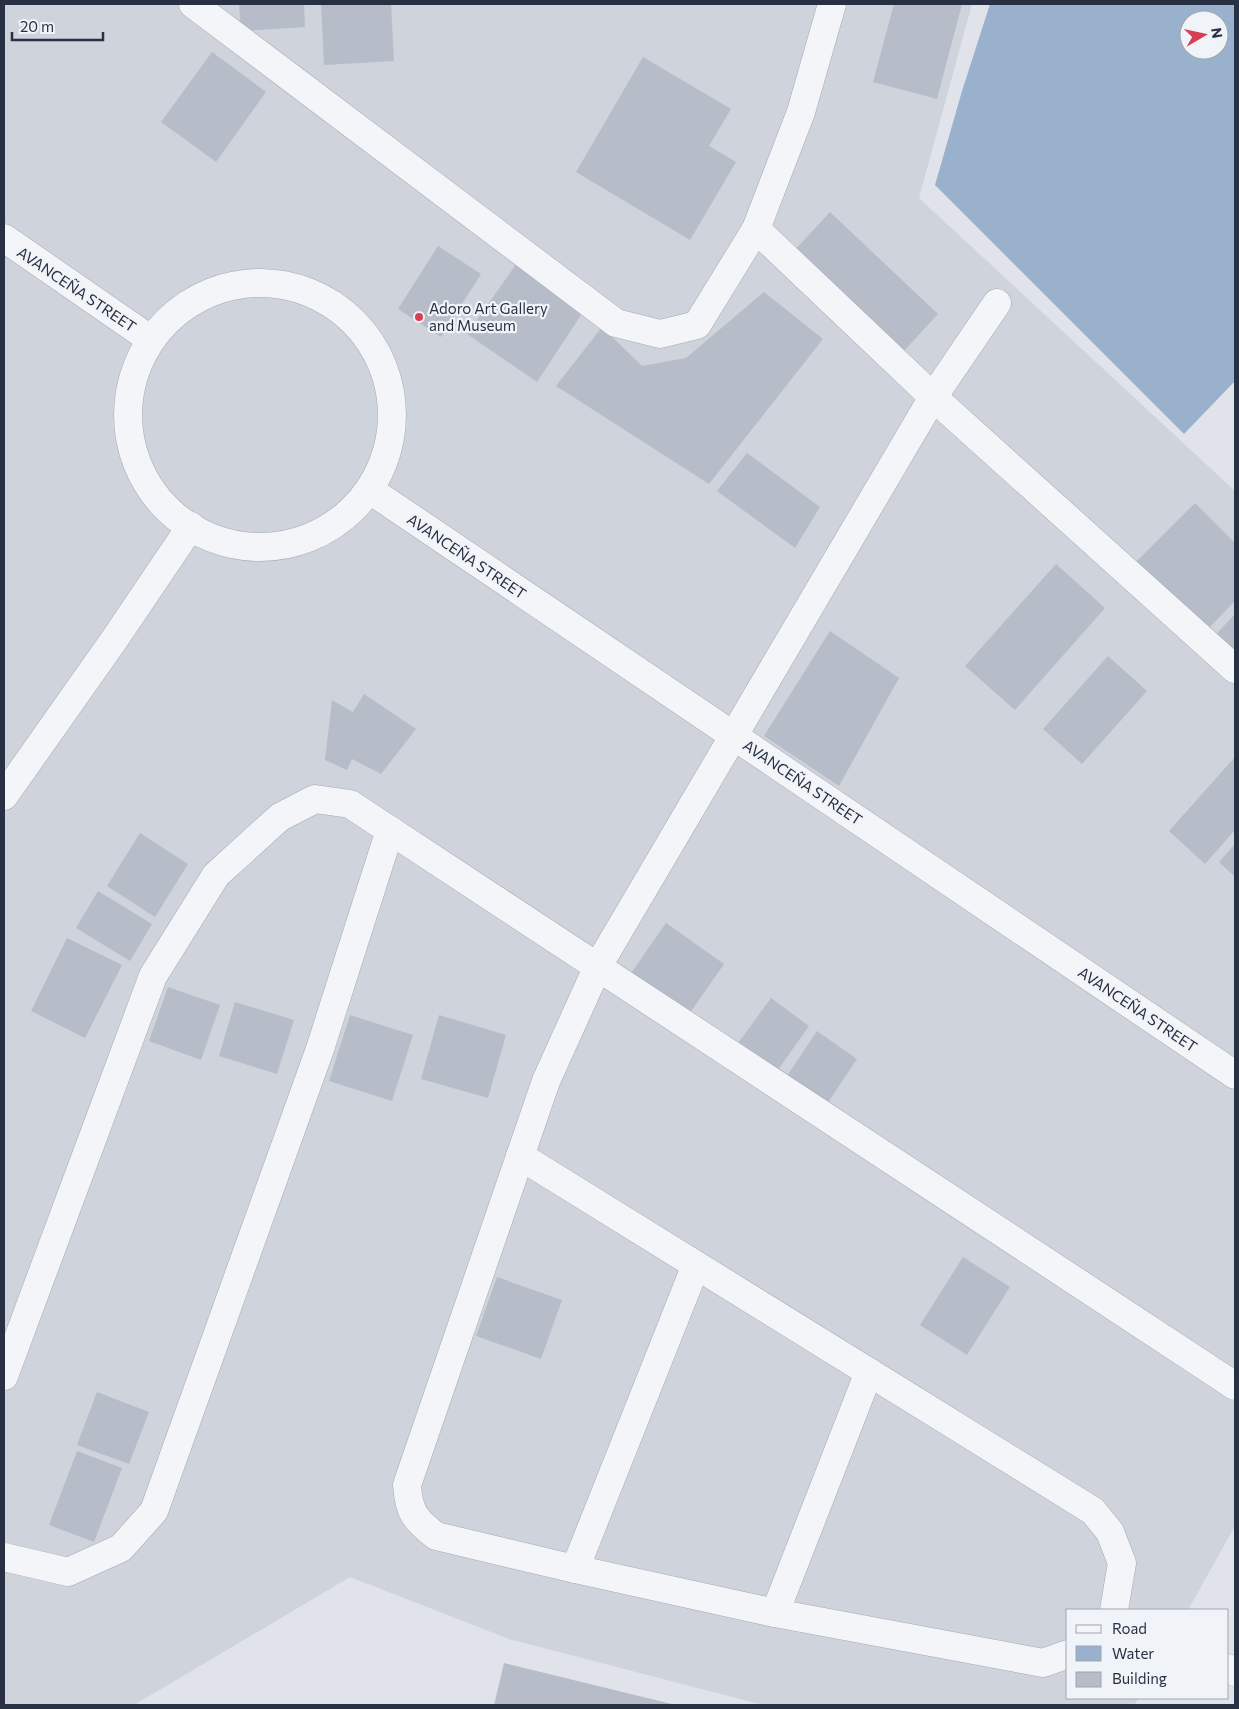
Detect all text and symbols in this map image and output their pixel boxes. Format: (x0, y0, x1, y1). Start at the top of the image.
scale bar (12, 10, 104, 42)
north arrow (1179, 10, 1229, 60)
text: 20 m (20, 17, 54, 35)
text: N (1208, 26, 1227, 39)
street label: AVANCEÑA STREET (14, 243, 140, 336)
place label: Adoro Art Gallery and Museum (429, 299, 548, 334)
marker: Adoro Art Gallery and Museum (413, 311, 425, 323)
street label: AVANCEÑA STREET (404, 510, 530, 603)
street label: AVANCEÑA STREET (740, 736, 866, 829)
street label: AVANCEÑA STREET (1075, 963, 1201, 1056)
legend (1066, 1609, 1229, 1699)
text: Road (1112, 1619, 1147, 1637)
text: Water (1112, 1644, 1154, 1662)
text: Building (1112, 1669, 1167, 1687)

